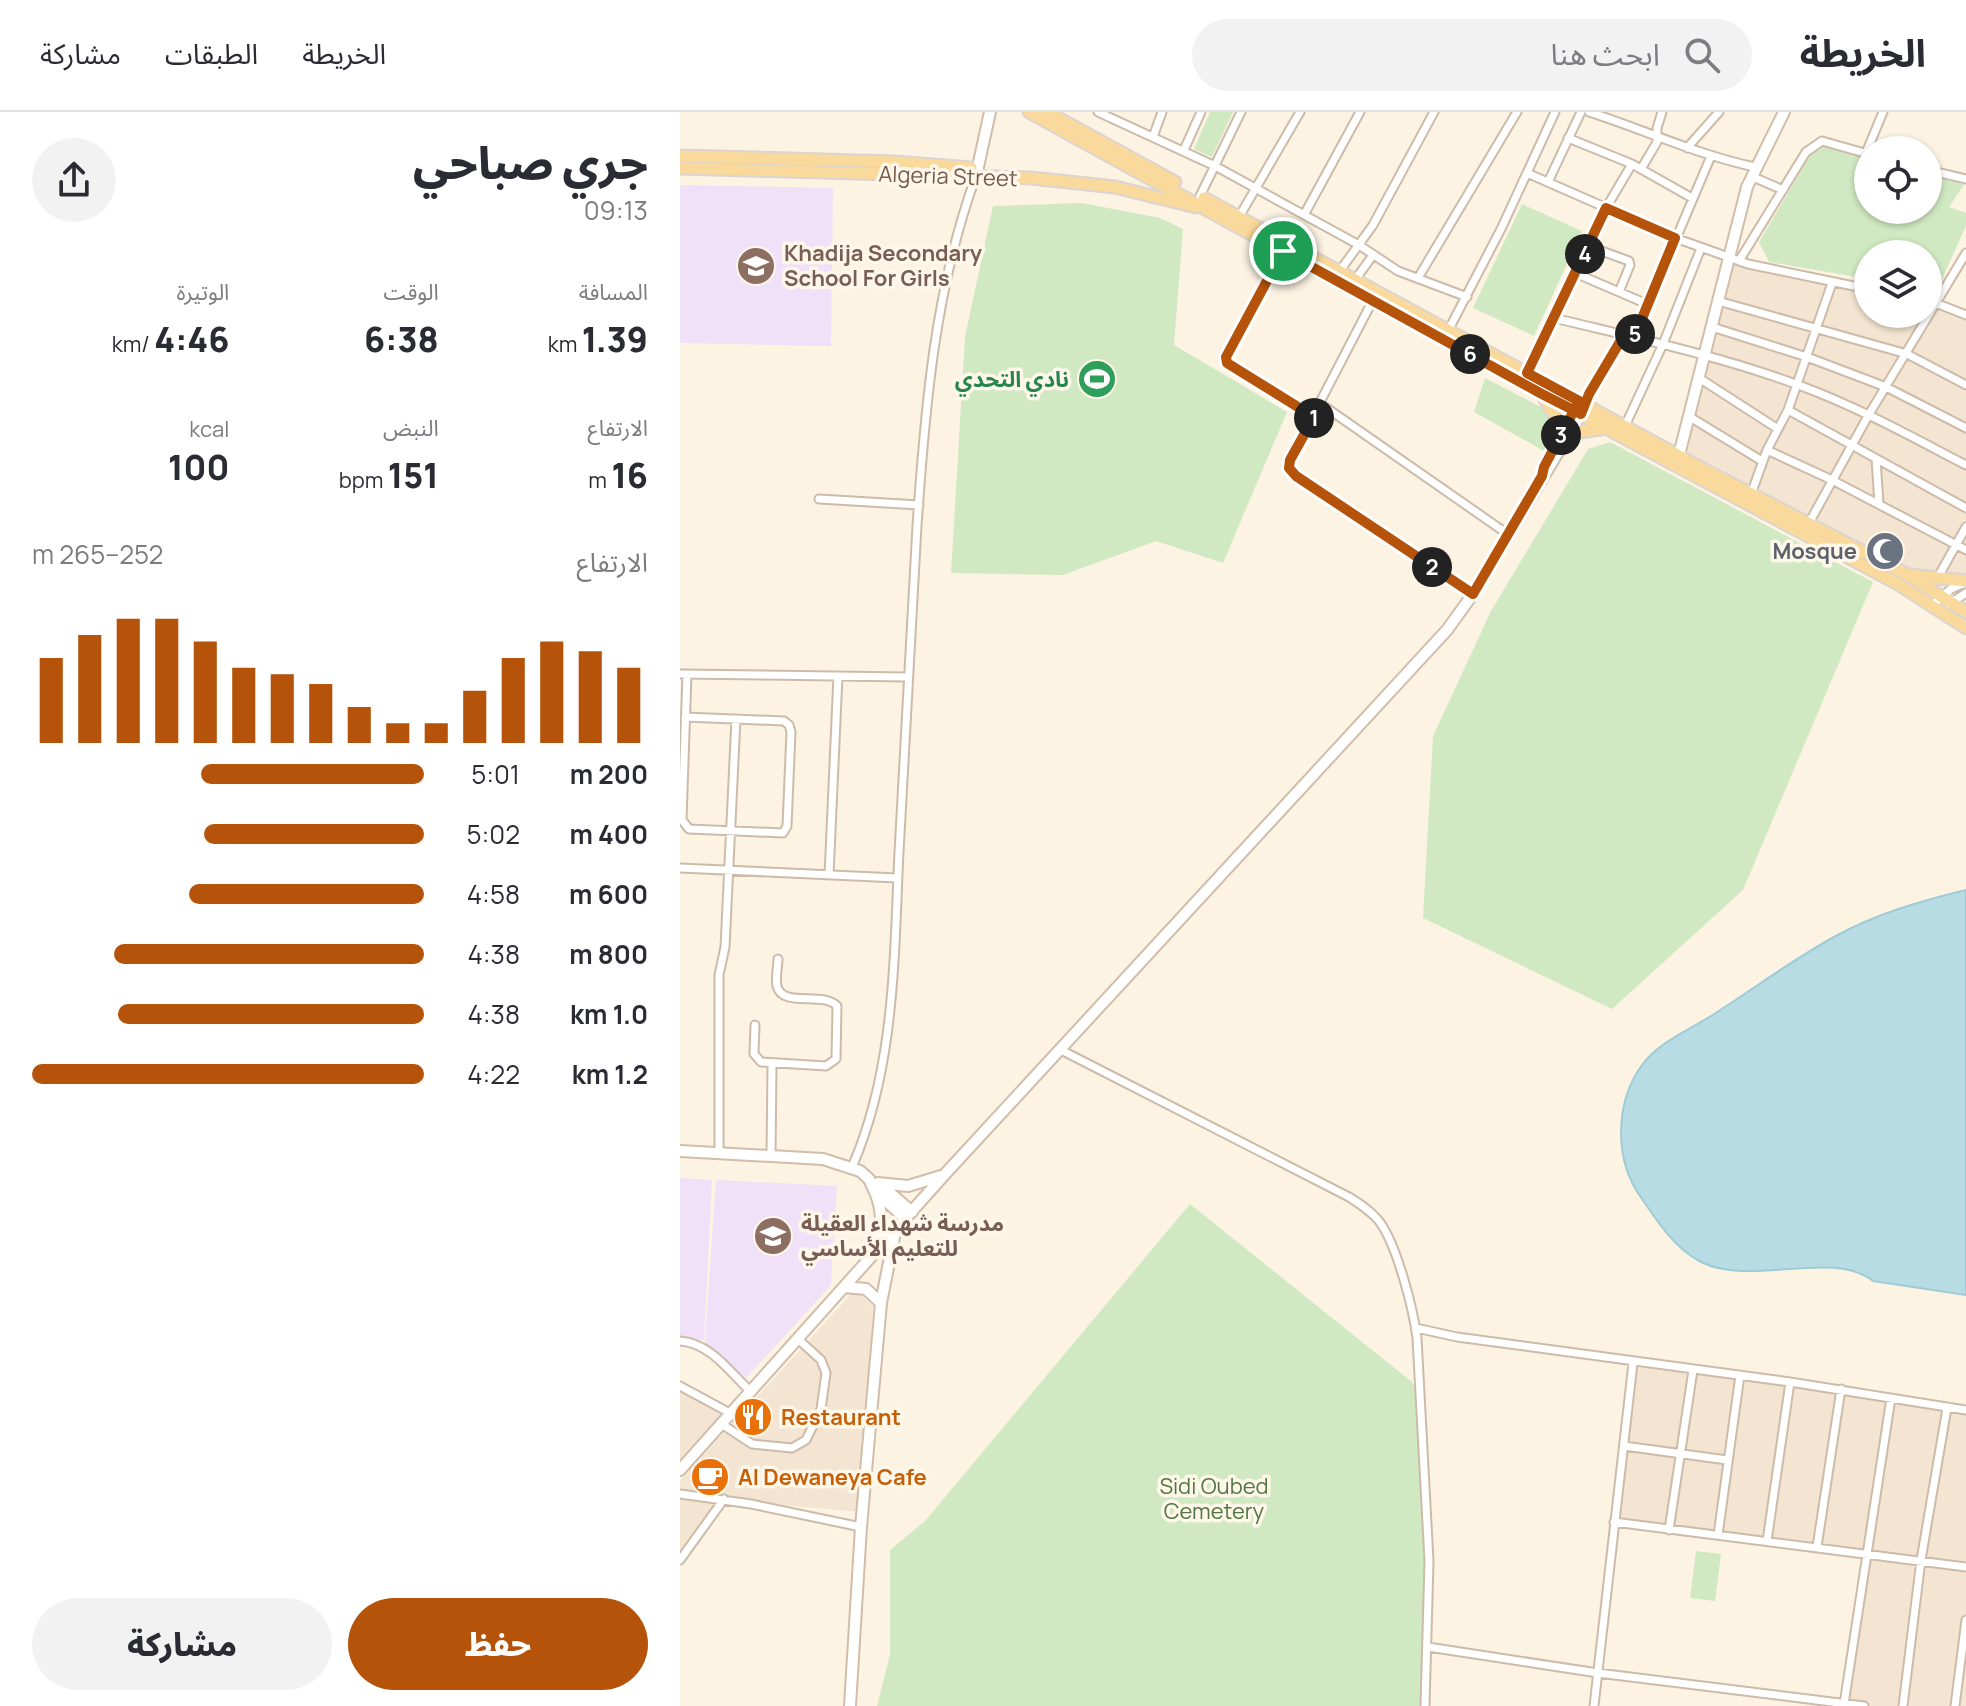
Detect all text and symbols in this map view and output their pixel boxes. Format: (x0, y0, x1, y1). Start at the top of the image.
search box (1192, 19, 1752, 91)
text: الخريطة (1800, 26, 1926, 78)
text: ابحث هنا (1550, 33, 1660, 74)
icon: search (1680, 33, 1724, 77)
text: مشاركة (40, 34, 121, 72)
text: الطبقات (165, 34, 258, 72)
text: الخريطة (302, 34, 386, 72)
text: جري صباحي (413, 132, 648, 192)
map controls (1854, 136, 1942, 328)
button: locate (1854, 136, 1942, 224)
button: share (32, 138, 116, 222)
street label: Algeria Street (878, 159, 1018, 193)
text: 09:13 (584, 192, 648, 228)
pin (1249, 217, 1317, 285)
icon: arrive (1261, 229, 1305, 273)
pin: 4 (1565, 234, 1605, 274)
place label: Khadija Secondary School For Girls (784, 238, 983, 293)
text: 4 (1578, 239, 1592, 269)
button: layers (1854, 240, 1942, 328)
school or university icon: Khadija Secondary School For Girls (735, 245, 777, 287)
text: الوتيرة (176, 277, 229, 307)
text: الوقت (383, 277, 439, 307)
text: المسافة (579, 277, 648, 307)
pin: 5 (1615, 314, 1655, 354)
text: 4:46 (154, 316, 229, 362)
text: 6:38 (364, 316, 439, 362)
text: 1.39 (582, 316, 648, 362)
text: 5 (1629, 319, 1641, 349)
text: /km (112, 329, 154, 359)
text: km (548, 329, 582, 359)
pin: 6 (1450, 334, 1490, 374)
text: 6 (1463, 339, 1477, 369)
sports icon: نادي التحدي (1076, 358, 1118, 400)
place label: نادي التحدي (955, 364, 1069, 397)
pin: 1 (1294, 398, 1334, 438)
text: 1 (1309, 403, 1319, 433)
text: النبض (383, 413, 439, 443)
text: الارتفاع (588, 413, 648, 443)
text: kcal (189, 414, 229, 444)
pin: 3 (1541, 415, 1581, 455)
text: 3 (1555, 420, 1567, 450)
text: 100 (168, 444, 229, 490)
text: 151 (388, 452, 439, 498)
text: 16 (611, 452, 648, 498)
text: bpm (339, 465, 388, 495)
text: m (588, 465, 611, 495)
mosque icon: Mosque (1864, 530, 1906, 572)
text: 252–265 m (32, 536, 163, 572)
place label: Mosque (1772, 536, 1857, 566)
text: الارتفاع (577, 544, 648, 580)
pin: 2 (1412, 547, 1452, 587)
text: 2 (1425, 552, 1439, 582)
text: 5:01 (471, 756, 520, 792)
text: 200 m (570, 756, 648, 792)
text: 5:02 (467, 816, 520, 852)
text: 400 m (569, 816, 648, 852)
text: 4:58 (467, 876, 520, 912)
text: 600 m (569, 876, 648, 912)
text: 4:38 (467, 936, 520, 972)
text: 800 m (569, 936, 648, 972)
text: 4:38 (467, 996, 520, 1032)
text: 1.0 km (570, 996, 648, 1032)
text: 4:22 (467, 1056, 520, 1092)
text: 1.2 km (572, 1056, 648, 1092)
place label: مدرسة شهداء العقيلة للتعليم الأساسي (801, 1208, 1004, 1266)
school or university icon: مدرسة شهداء العقيلة للتعليم الأساسي (752, 1215, 794, 1257)
restaurant icon: Restaurant (732, 1396, 774, 1438)
place label: Restaurant (781, 1402, 901, 1432)
cafe icon: Al Dewaneya Cafe (689, 1456, 731, 1498)
place label: Al Dewaneya Cafe (738, 1462, 927, 1492)
park label: Sidi Oubed Cemetery (1159, 1471, 1269, 1526)
button: مشاركة (32, 1598, 332, 1690)
button: حفظ (348, 1598, 648, 1690)

